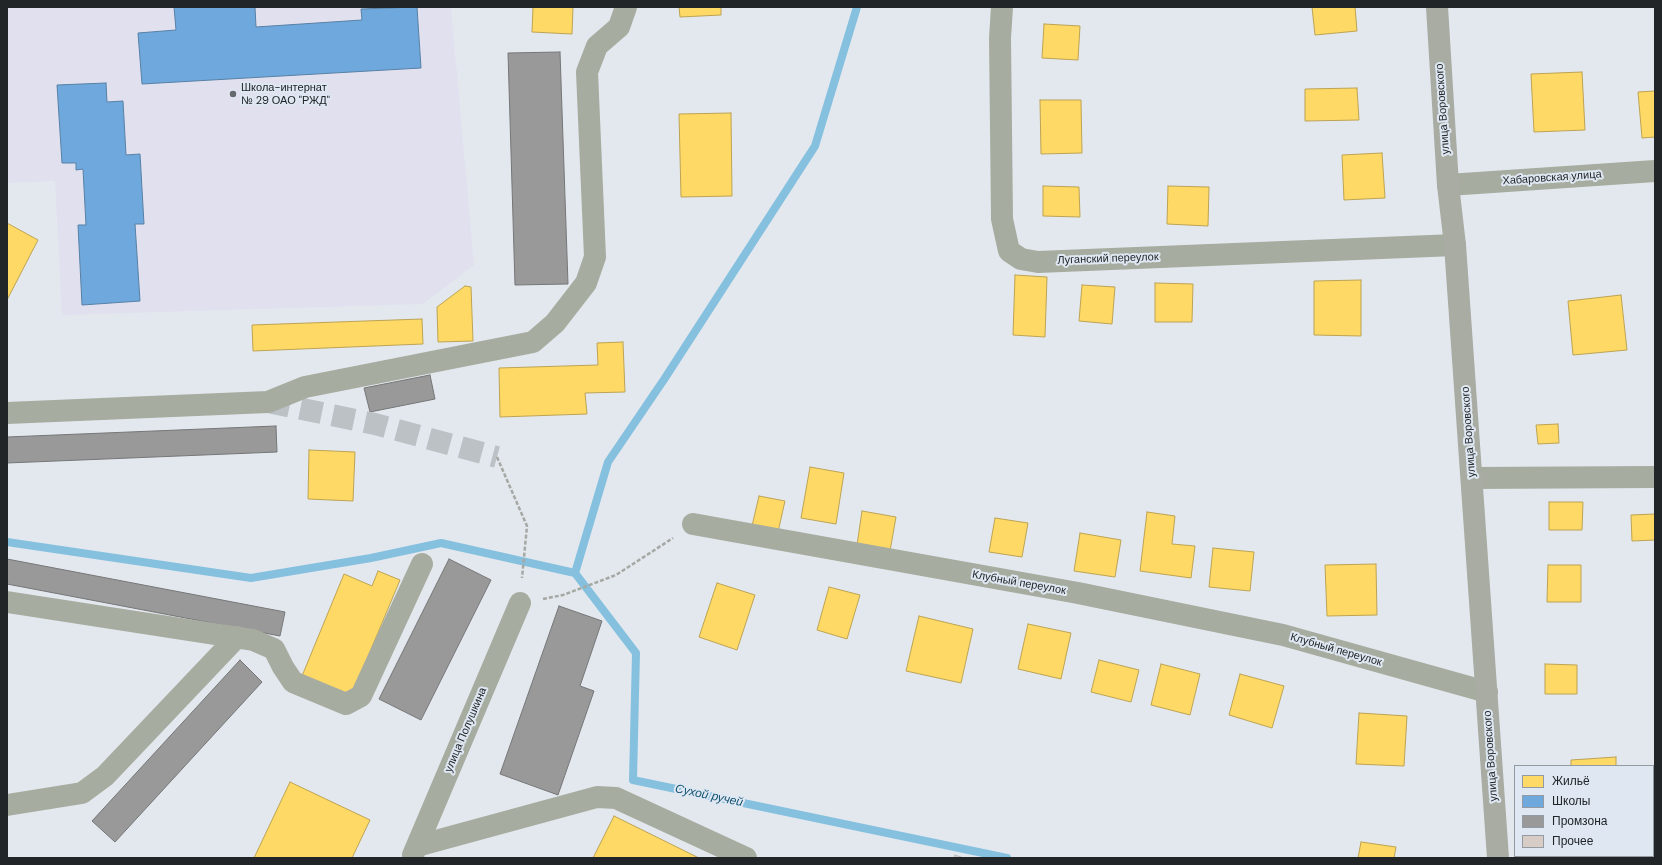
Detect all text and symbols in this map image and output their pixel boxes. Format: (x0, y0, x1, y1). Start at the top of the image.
street label: улица Воровского (1433, 63, 1453, 155)
place label: Школа-интернат № 29 ОАО "РЖД" (241, 81, 330, 107)
marker: Школа-интернат № 29 ОАО "РЖД" (228, 89, 238, 99)
street label: Хабаровская улица (1502, 168, 1602, 188)
street label: Луганский переулок (1057, 251, 1159, 267)
street label: улица Воровского (1459, 386, 1479, 478)
street label: Клубный переулок (971, 568, 1067, 598)
street label: Клубный переулок (1289, 631, 1383, 669)
street label: улица Полушкина (442, 686, 490, 774)
street label: улица Воровского (1481, 710, 1501, 802)
legend (1514, 765, 1654, 857)
text: Жильё (1552, 773, 1590, 789)
water label: Сухой ручей (674, 782, 744, 810)
text: Школы (1552, 793, 1590, 809)
text: Промзона (1552, 813, 1607, 829)
text: Прочее (1552, 833, 1593, 849)

